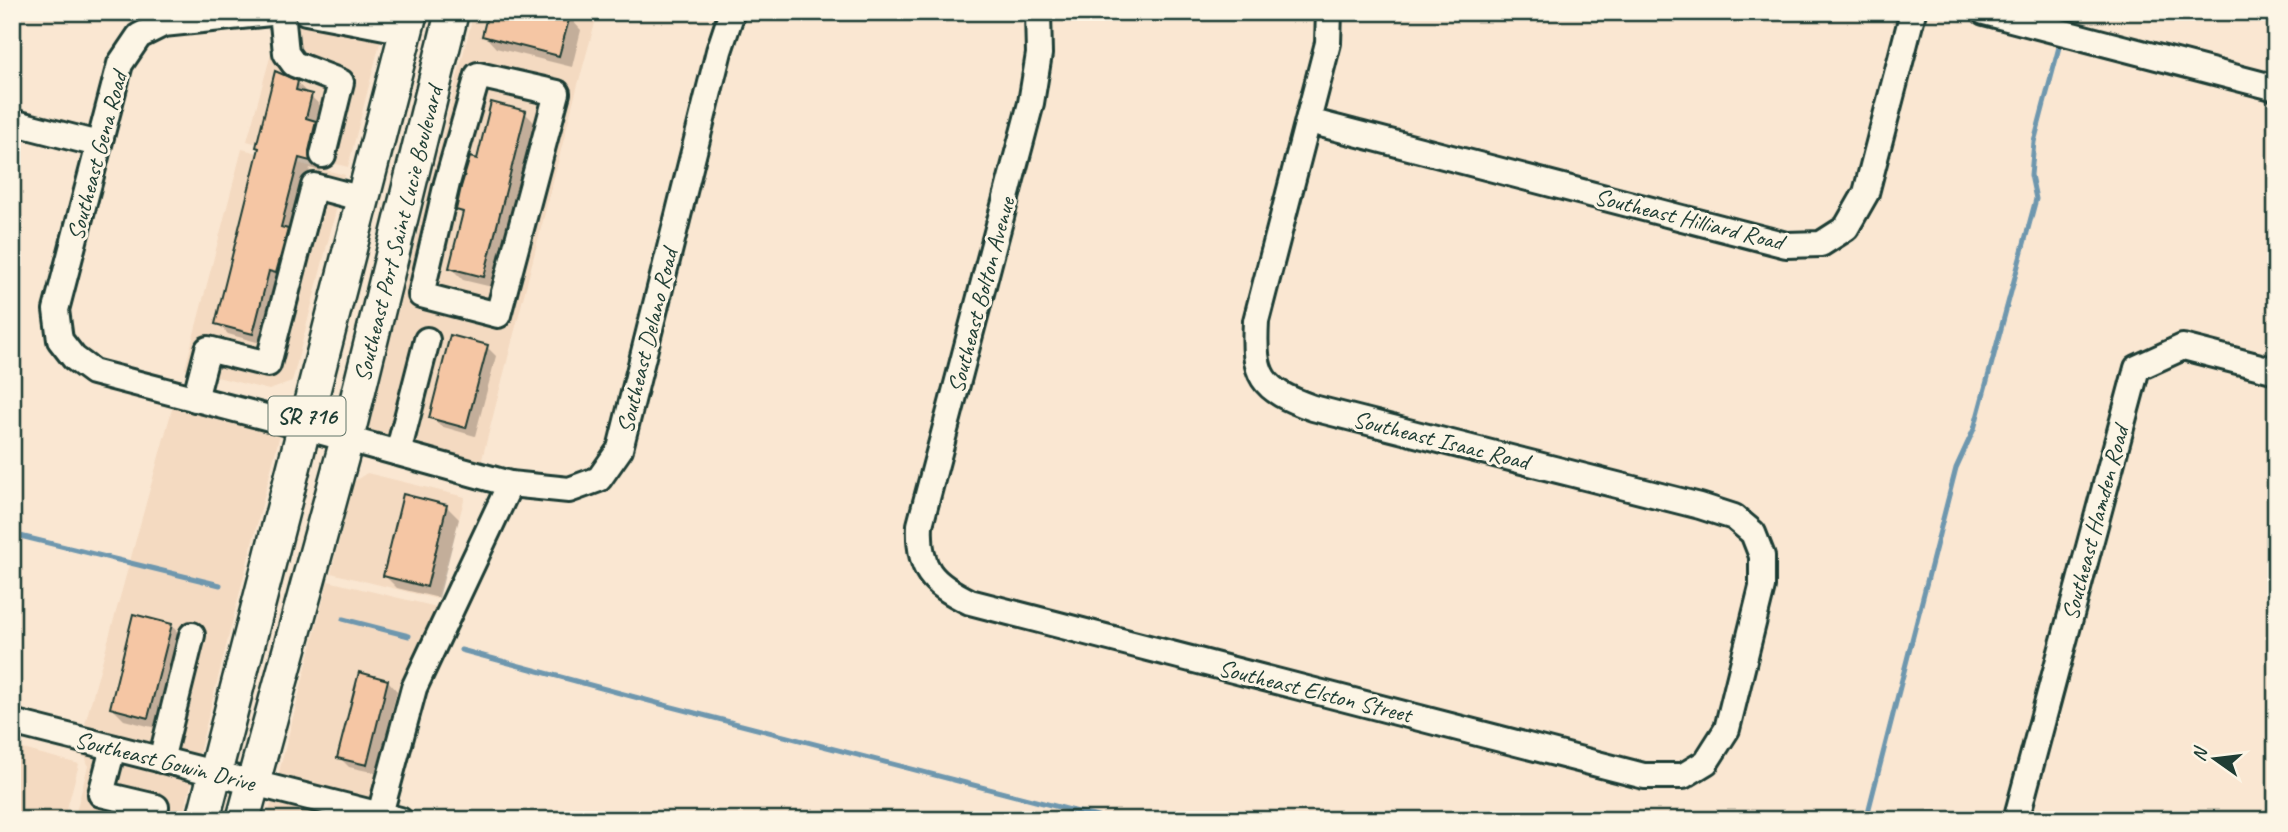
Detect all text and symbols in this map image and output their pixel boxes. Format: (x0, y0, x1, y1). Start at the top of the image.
street label: Southeast Gena Road (60, 65, 135, 244)
street label: Southeast Port Saint Lucie Boulevard (347, 80, 450, 385)
street label: Southeast Hilliard Road (1592, 181, 1790, 258)
street label: Southeast Bolton Avenue (940, 192, 1022, 396)
street label: Southeast Delano Road (610, 242, 685, 436)
road number: SR 716 (268, 396, 346, 436)
street label: Southeast Isaac Road (1350, 404, 1535, 477)
street label: Southeast Hamden Road (2055, 419, 2136, 623)
street label: Southeast Elston Street (1216, 653, 1416, 730)
street label: Southeast Gowin Drive (72, 724, 260, 798)
north arrow (2180, 724, 2250, 794)
text: N (2186, 743, 2213, 764)

